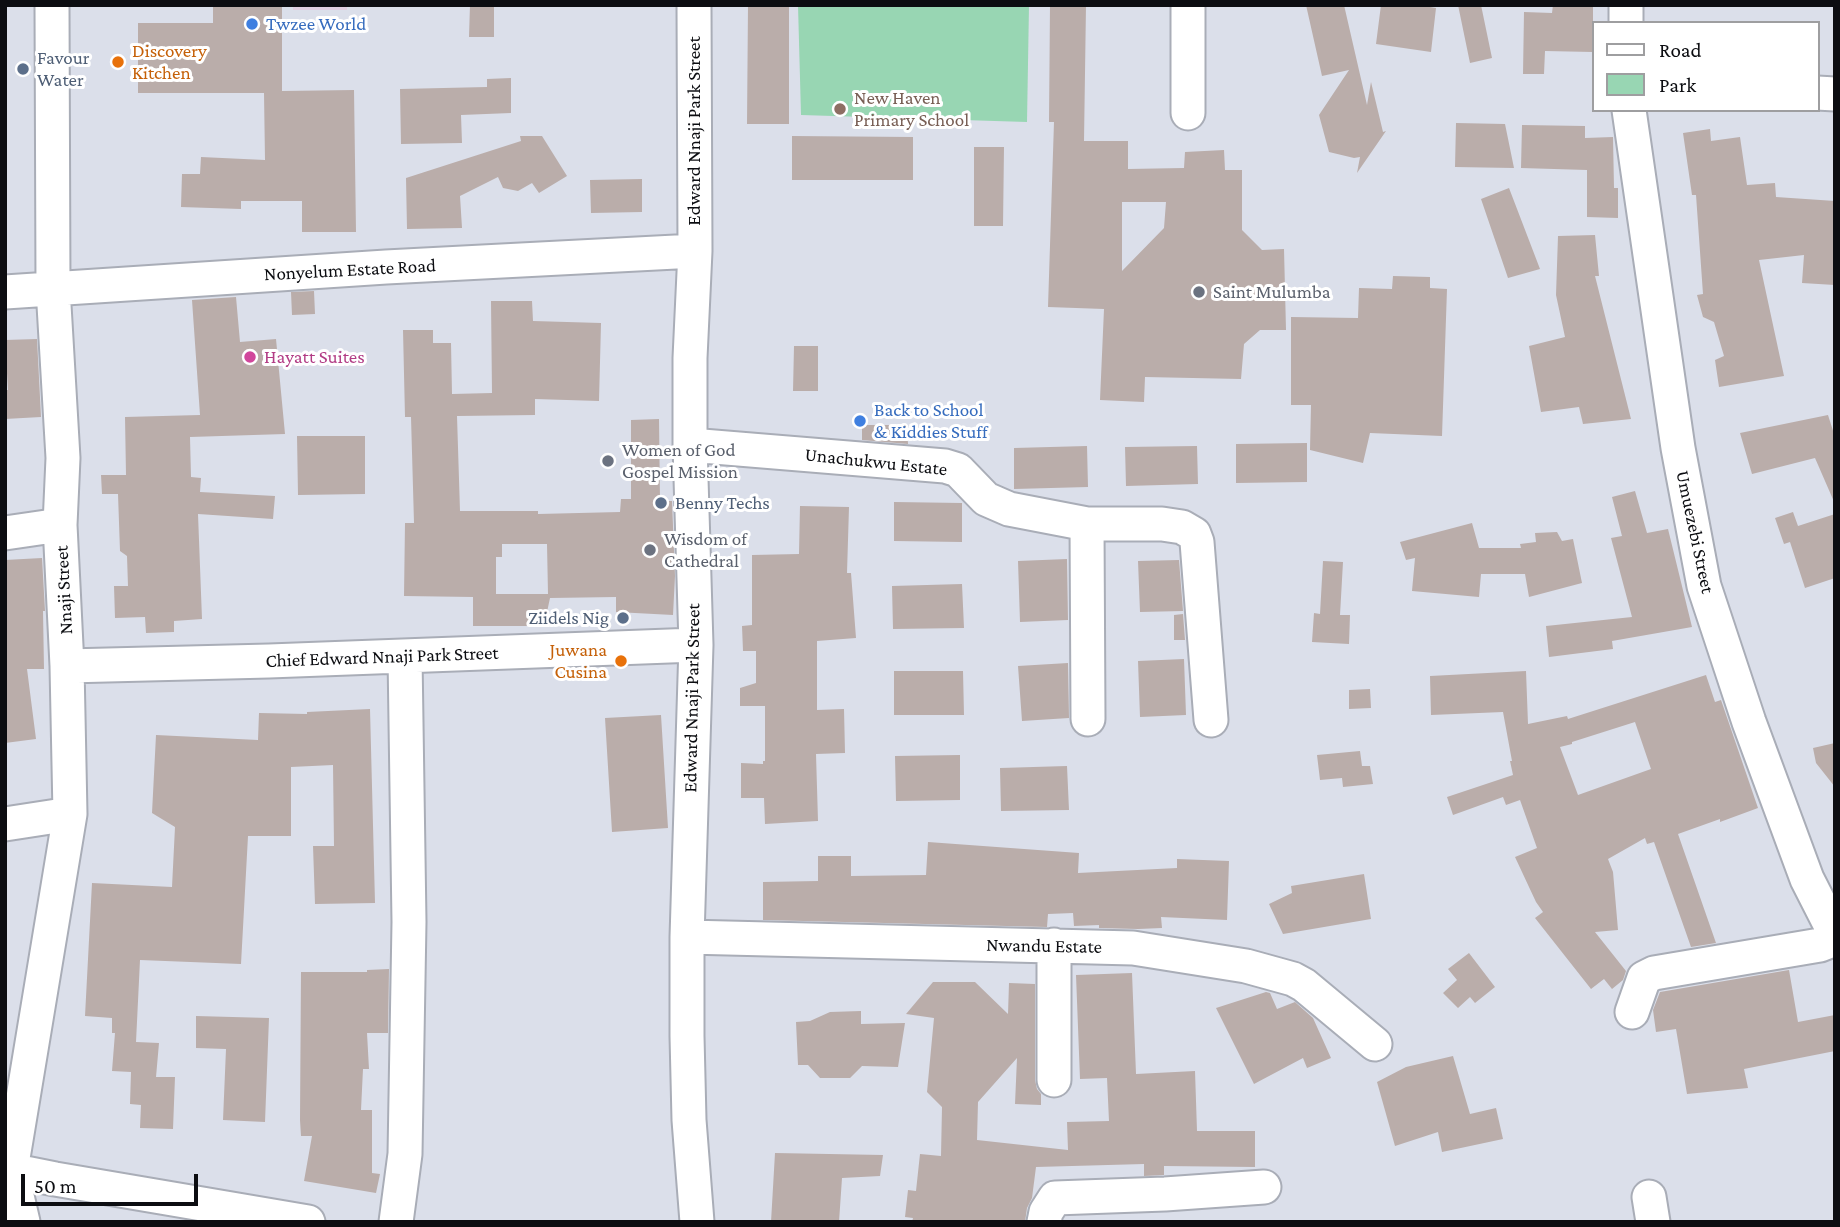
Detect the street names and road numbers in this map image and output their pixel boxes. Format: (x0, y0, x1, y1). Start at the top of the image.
street label: Edward Nnaji Park Street (683, 36, 705, 226)
street label: Nonyelum Estate Road (263, 254, 437, 286)
street label: Unachukwu Estate (804, 443, 948, 481)
street label: Umuezebi Street (1671, 468, 1719, 596)
street label: Nnaji Street (50, 545, 78, 635)
street label: Edward Nnaji Park Street (679, 603, 705, 793)
street label: Chief Edward Nnaji Park Street (265, 642, 499, 672)
street label: Nwandu Estate (986, 934, 1102, 958)

